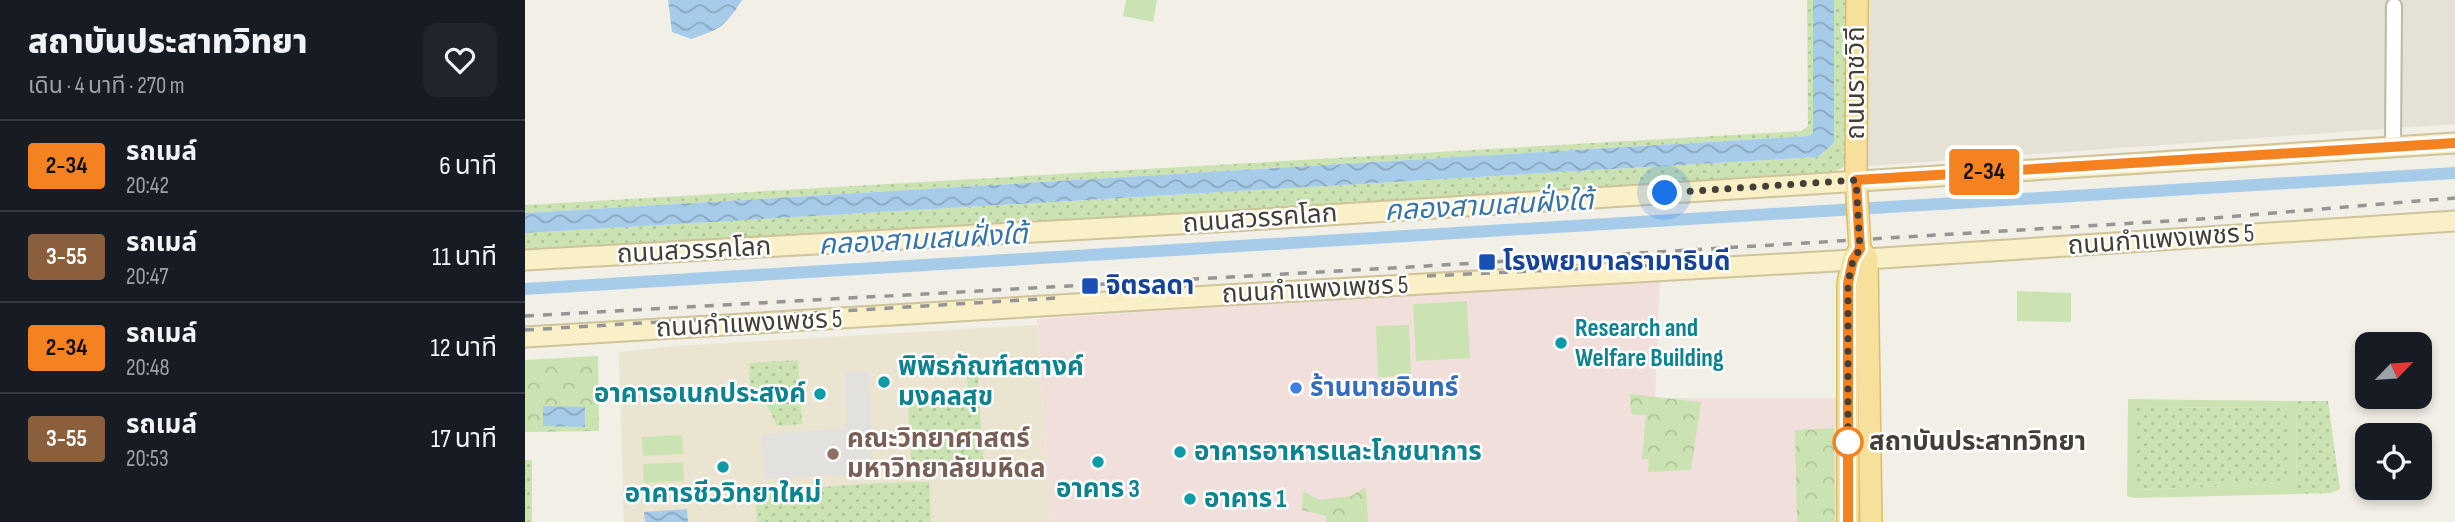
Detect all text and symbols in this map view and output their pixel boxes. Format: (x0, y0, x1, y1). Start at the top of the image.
text: สถาบันประสาทวิทยา (28, 23, 308, 63)
button: heart (423, 23, 497, 97)
street label: ถนนราชวิถี (1841, 26, 1872, 140)
text: เดิน · 4 นาที · 270 m (28, 72, 185, 100)
text: รถเมล์ (126, 137, 197, 168)
line badge: 2-34 (1935, 149, 2033, 195)
text: 2-34 (46, 151, 87, 180)
text: 6 นาที (439, 151, 497, 182)
text: 2-34 (1963, 157, 2005, 186)
text: 20:42 (126, 172, 169, 200)
your location (1647, 175, 1682, 210)
water label: คลองสามเสนฝั่งใต้ (1384, 181, 1598, 228)
street label: ถนนสวรรคโลก (1182, 198, 1338, 240)
water label: คลองสามเสนฝั่งใต้ (818, 215, 1032, 262)
street label: ถนนกำแพงเพชร 5 (2067, 218, 2255, 262)
text: รถเมล์ (126, 228, 197, 259)
street label: ถนนสวรรคโลก (616, 231, 772, 271)
text: 3-55 (46, 242, 87, 271)
text: 11 นาที (432, 242, 497, 273)
place label: โรงพยาบาลรามาธิบดี (1503, 247, 1730, 278)
marker: โรงพยาบาลรามาธิบดี (1477, 252, 1497, 272)
text: 20:47 (126, 263, 168, 291)
street label: ถนนกำแพงเพชร 5 (1221, 270, 1409, 310)
place label: จิตรลดา (1106, 271, 1194, 302)
marker: จิตรลดา (1080, 276, 1100, 296)
street label: ถนนกำแพงเพชร 5 (655, 304, 843, 344)
place label: Research and Welfare Building (1575, 313, 1724, 374)
text: รถเมล์ (126, 319, 197, 350)
north arrow (2355, 332, 2433, 410)
map controls (2355, 332, 2432, 500)
text: 2-34 (46, 333, 87, 362)
text: 12 นาที (430, 333, 497, 364)
marker: Research and Welfare Building (1553, 335, 1569, 351)
place label: พิพิธภัณฑ์สตางค์ มงคลสุข (898, 352, 1084, 413)
text: 20:48 (126, 354, 170, 382)
place label: ร้านนายอินทร์ (1310, 373, 1459, 404)
marker: พิพิธภัณฑ์สตางค์ มงคลสุข (876, 374, 892, 390)
place label: อาคารอเนกประสงค์ (594, 379, 806, 410)
marker: ร้านนายอินทร์ (1288, 380, 1304, 396)
marker: อาคารอเนกประสงค์ (812, 386, 828, 402)
text: รถเมล์ (126, 410, 197, 441)
button: locate (2355, 423, 2432, 500)
text: 3-55 (46, 424, 87, 453)
text: 17 นาที (431, 424, 497, 455)
place label: คณะวิทยาศาสตร์ มหาวิทยาลัยมหิดล (847, 424, 1046, 485)
marker: สถาบันประสาทวิทยา (1833, 427, 1863, 457)
place label: สถาบันประสาทวิทยา (1869, 427, 2086, 458)
place label: อาคารอาหารและโภชนาการ (1194, 437, 1482, 468)
marker: อาคารอาหารและโภชนาการ (1172, 444, 1188, 460)
text: 20:53 (126, 445, 169, 473)
marker: คณะวิทยาศาสตร์ มหาวิทยาลัยมหิดล (825, 446, 841, 462)
marker: อาคาร 3 (1090, 454, 1106, 470)
marker: อาคารชีววิทยาใหม่ (715, 459, 731, 475)
place label: อาคาร 3 (1056, 474, 1140, 505)
place label: อาคารชีววิทยาใหม่ (625, 478, 821, 510)
place label: อาคาร 1 (1204, 484, 1287, 515)
marker: อาคาร 1 (1182, 491, 1198, 507)

